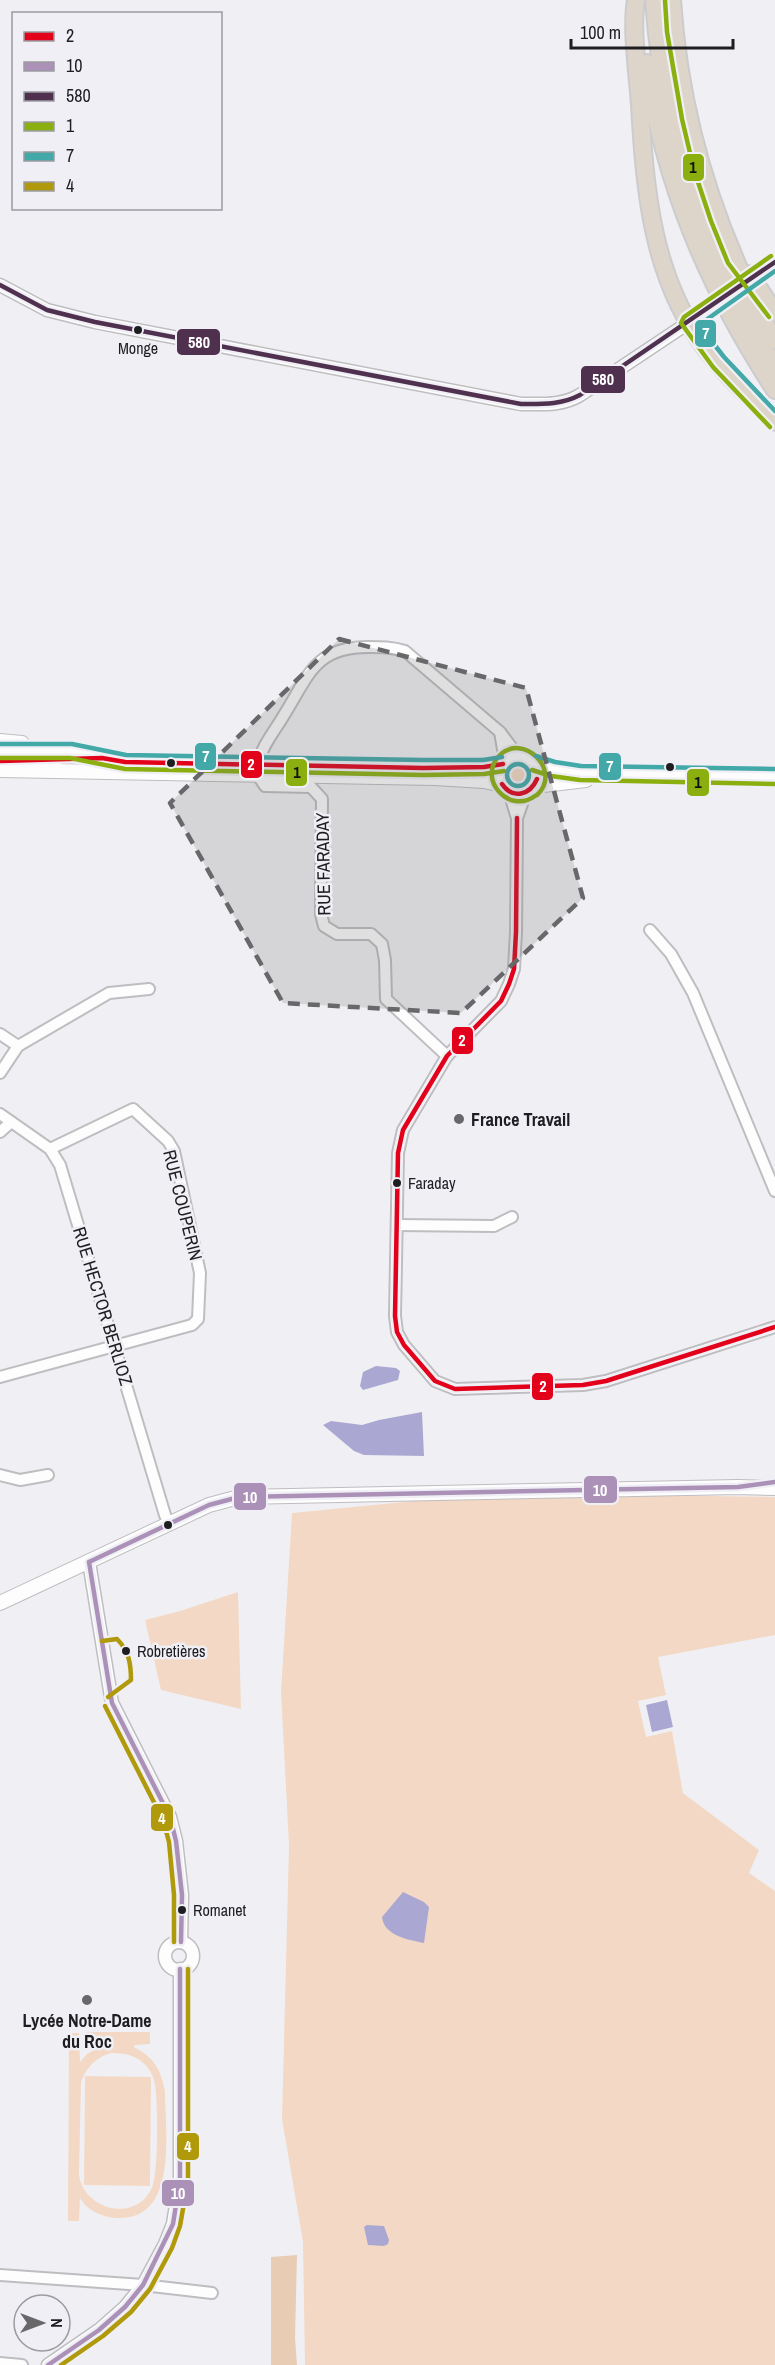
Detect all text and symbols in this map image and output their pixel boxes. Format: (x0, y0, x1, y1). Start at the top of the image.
legend (12, 12, 222, 210)
scale bar (571, 12, 733, 50)
text: 100 m (580, 20, 621, 45)
text: 2 (66, 23, 74, 48)
text: 10 (66, 53, 82, 78)
text: 580 (66, 83, 91, 108)
text: 1 (66, 113, 75, 138)
text: 7 (66, 143, 74, 168)
line badge: 1 (682, 153, 705, 182)
text: 1 (689, 156, 697, 178)
text: 4 (66, 173, 74, 198)
line badge: 7 (694, 319, 717, 348)
text: 7 (702, 322, 710, 344)
marker: Monge (132, 324, 144, 336)
line badge: 580 (176, 328, 221, 356)
text: 580 (188, 331, 210, 353)
place label: Monge (118, 337, 158, 359)
line badge: 580 (580, 365, 626, 394)
text: 580 (592, 368, 614, 390)
line badge: 7 (194, 742, 217, 771)
text: 7 (202, 745, 210, 767)
line badge: 2 (240, 750, 263, 779)
line badge: 7 (598, 752, 622, 781)
text: 2 (247, 753, 255, 775)
text: 7 (606, 755, 614, 777)
unlabelled marker (165, 757, 177, 769)
line badge: 1 (285, 758, 308, 787)
text: 1 (293, 761, 301, 783)
unlabelled marker (664, 761, 676, 773)
line badge: 1 (686, 768, 710, 797)
text: 1 (694, 771, 702, 793)
street label: RUE FARADAY (310, 812, 336, 916)
line badge: 2 (451, 1026, 474, 1055)
text: 2 (458, 1029, 466, 1051)
place label: France Travail (471, 1107, 570, 1132)
marker: France Travail (452, 1112, 466, 1126)
street label: RUE COUPERIN (157, 1147, 209, 1263)
place label: Faraday (408, 1172, 456, 1194)
marker: Faraday (391, 1177, 403, 1189)
street label: RUE HECTOR BERLIOZ (67, 1224, 139, 1388)
line badge: 2 (531, 1372, 554, 1401)
text: 2 (539, 1375, 547, 1397)
line badge: 10 (583, 1475, 618, 1504)
text: 10 (593, 1479, 607, 1501)
line badge: 10 (233, 1482, 267, 1511)
text: 10 (243, 1486, 257, 1508)
unlabelled marker (162, 1519, 174, 1531)
place label: Robretières (137, 1640, 206, 1662)
marker: Robretières (120, 1645, 132, 1657)
line badge: 4 (150, 1803, 174, 1832)
text: 4 (158, 1807, 166, 1829)
place label: Romanet (193, 1899, 247, 1921)
marker: Romanet (176, 1904, 188, 1916)
marker: Lycée Notre-Dame du Roc (80, 1993, 94, 2007)
place label: Lycée Notre-Dame du Roc (22, 2008, 152, 2054)
line badge: 4 (176, 2132, 200, 2161)
text: 4 (184, 2135, 192, 2157)
line badge: 10 (161, 2179, 195, 2207)
text: 10 (171, 2182, 185, 2204)
north arrow (12, 2293, 72, 2353)
text: N (46, 2318, 68, 2328)

